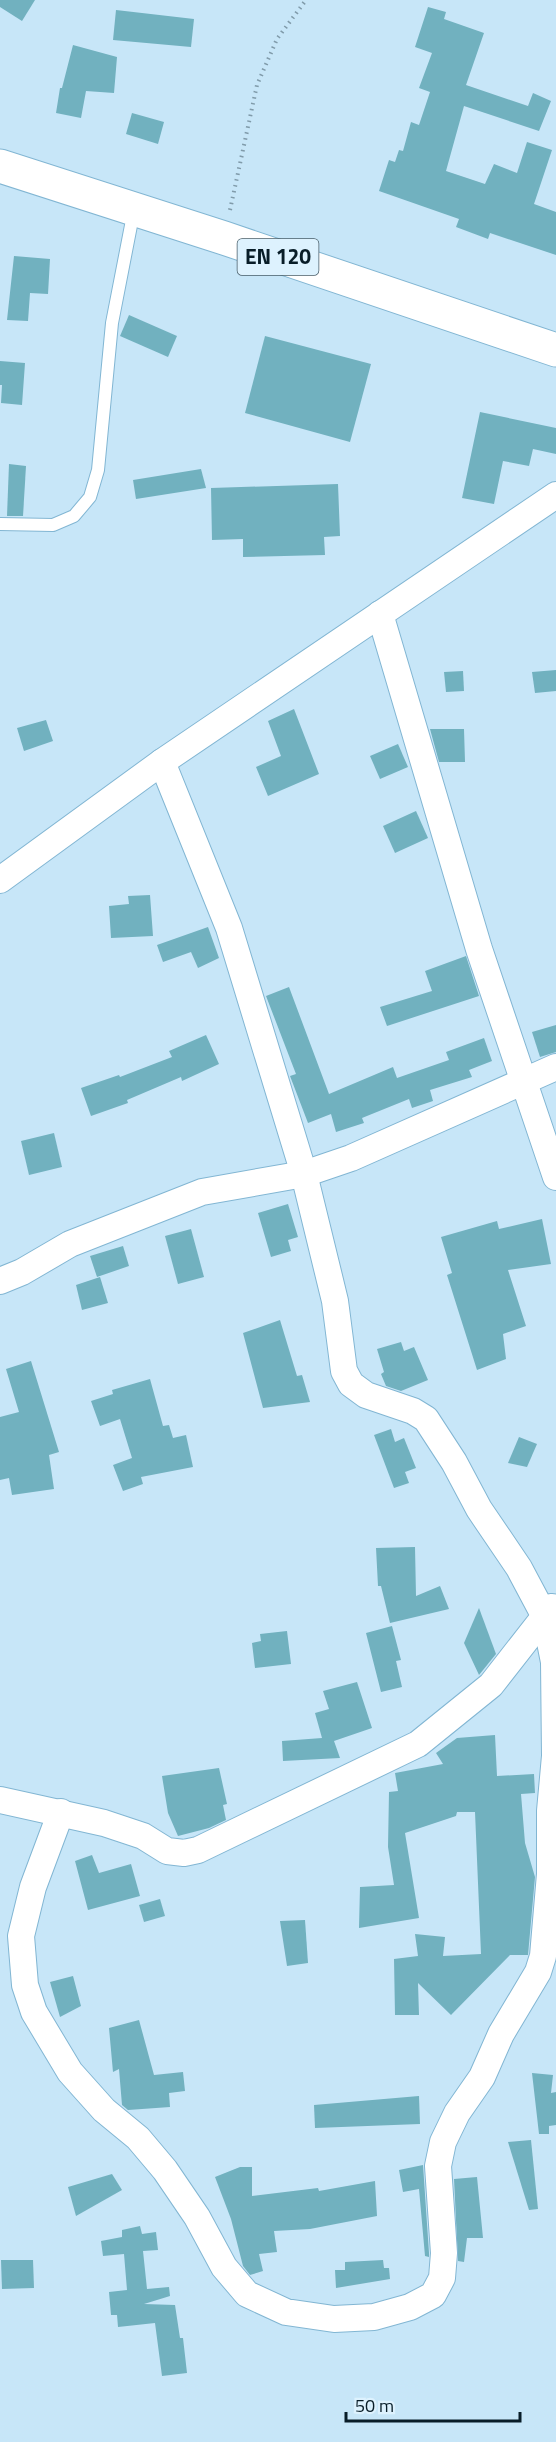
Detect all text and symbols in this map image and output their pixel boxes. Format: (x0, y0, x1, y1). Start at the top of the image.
road number: EN 120 (238, 239, 318, 275)
scale bar (346, 2385, 520, 2423)
text: 50 m (355, 2392, 394, 2419)

